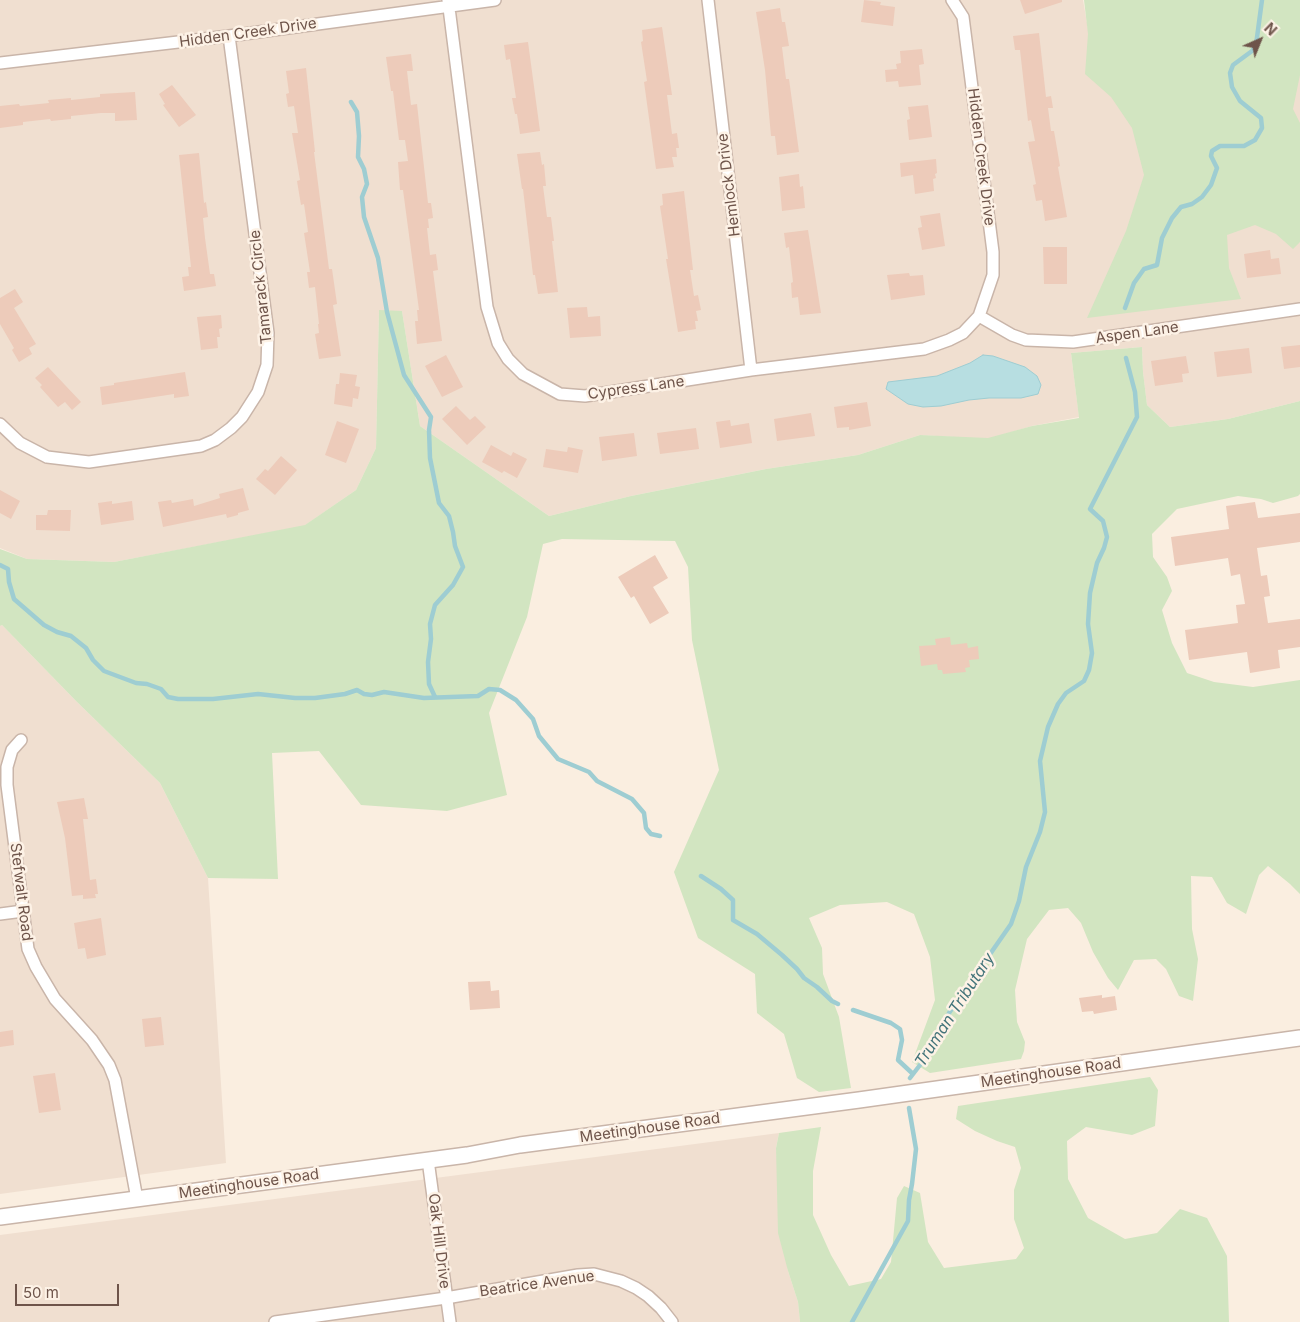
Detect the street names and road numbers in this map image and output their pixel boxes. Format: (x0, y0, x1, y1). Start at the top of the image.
street label: Hidden Creek Drive (178, 14, 318, 52)
street label: Hidden Creek Drive (964, 87, 998, 227)
street label: Hemlock Drive (714, 132, 744, 238)
street label: Tamarack Circle (246, 229, 276, 345)
street label: Aspen Lane (1094, 318, 1180, 348)
street label: Cypress Lane (587, 372, 685, 404)
street label: Stefwalt Road (6, 842, 36, 942)
street label: Meetinghouse Road (980, 1054, 1122, 1092)
street label: Meetinghouse Road (579, 1109, 721, 1147)
street label: Meetinghouse Road (178, 1165, 320, 1203)
street label: Oak Hill Drive (424, 1192, 454, 1290)
street label: Beatrice Avenue (478, 1267, 596, 1301)

